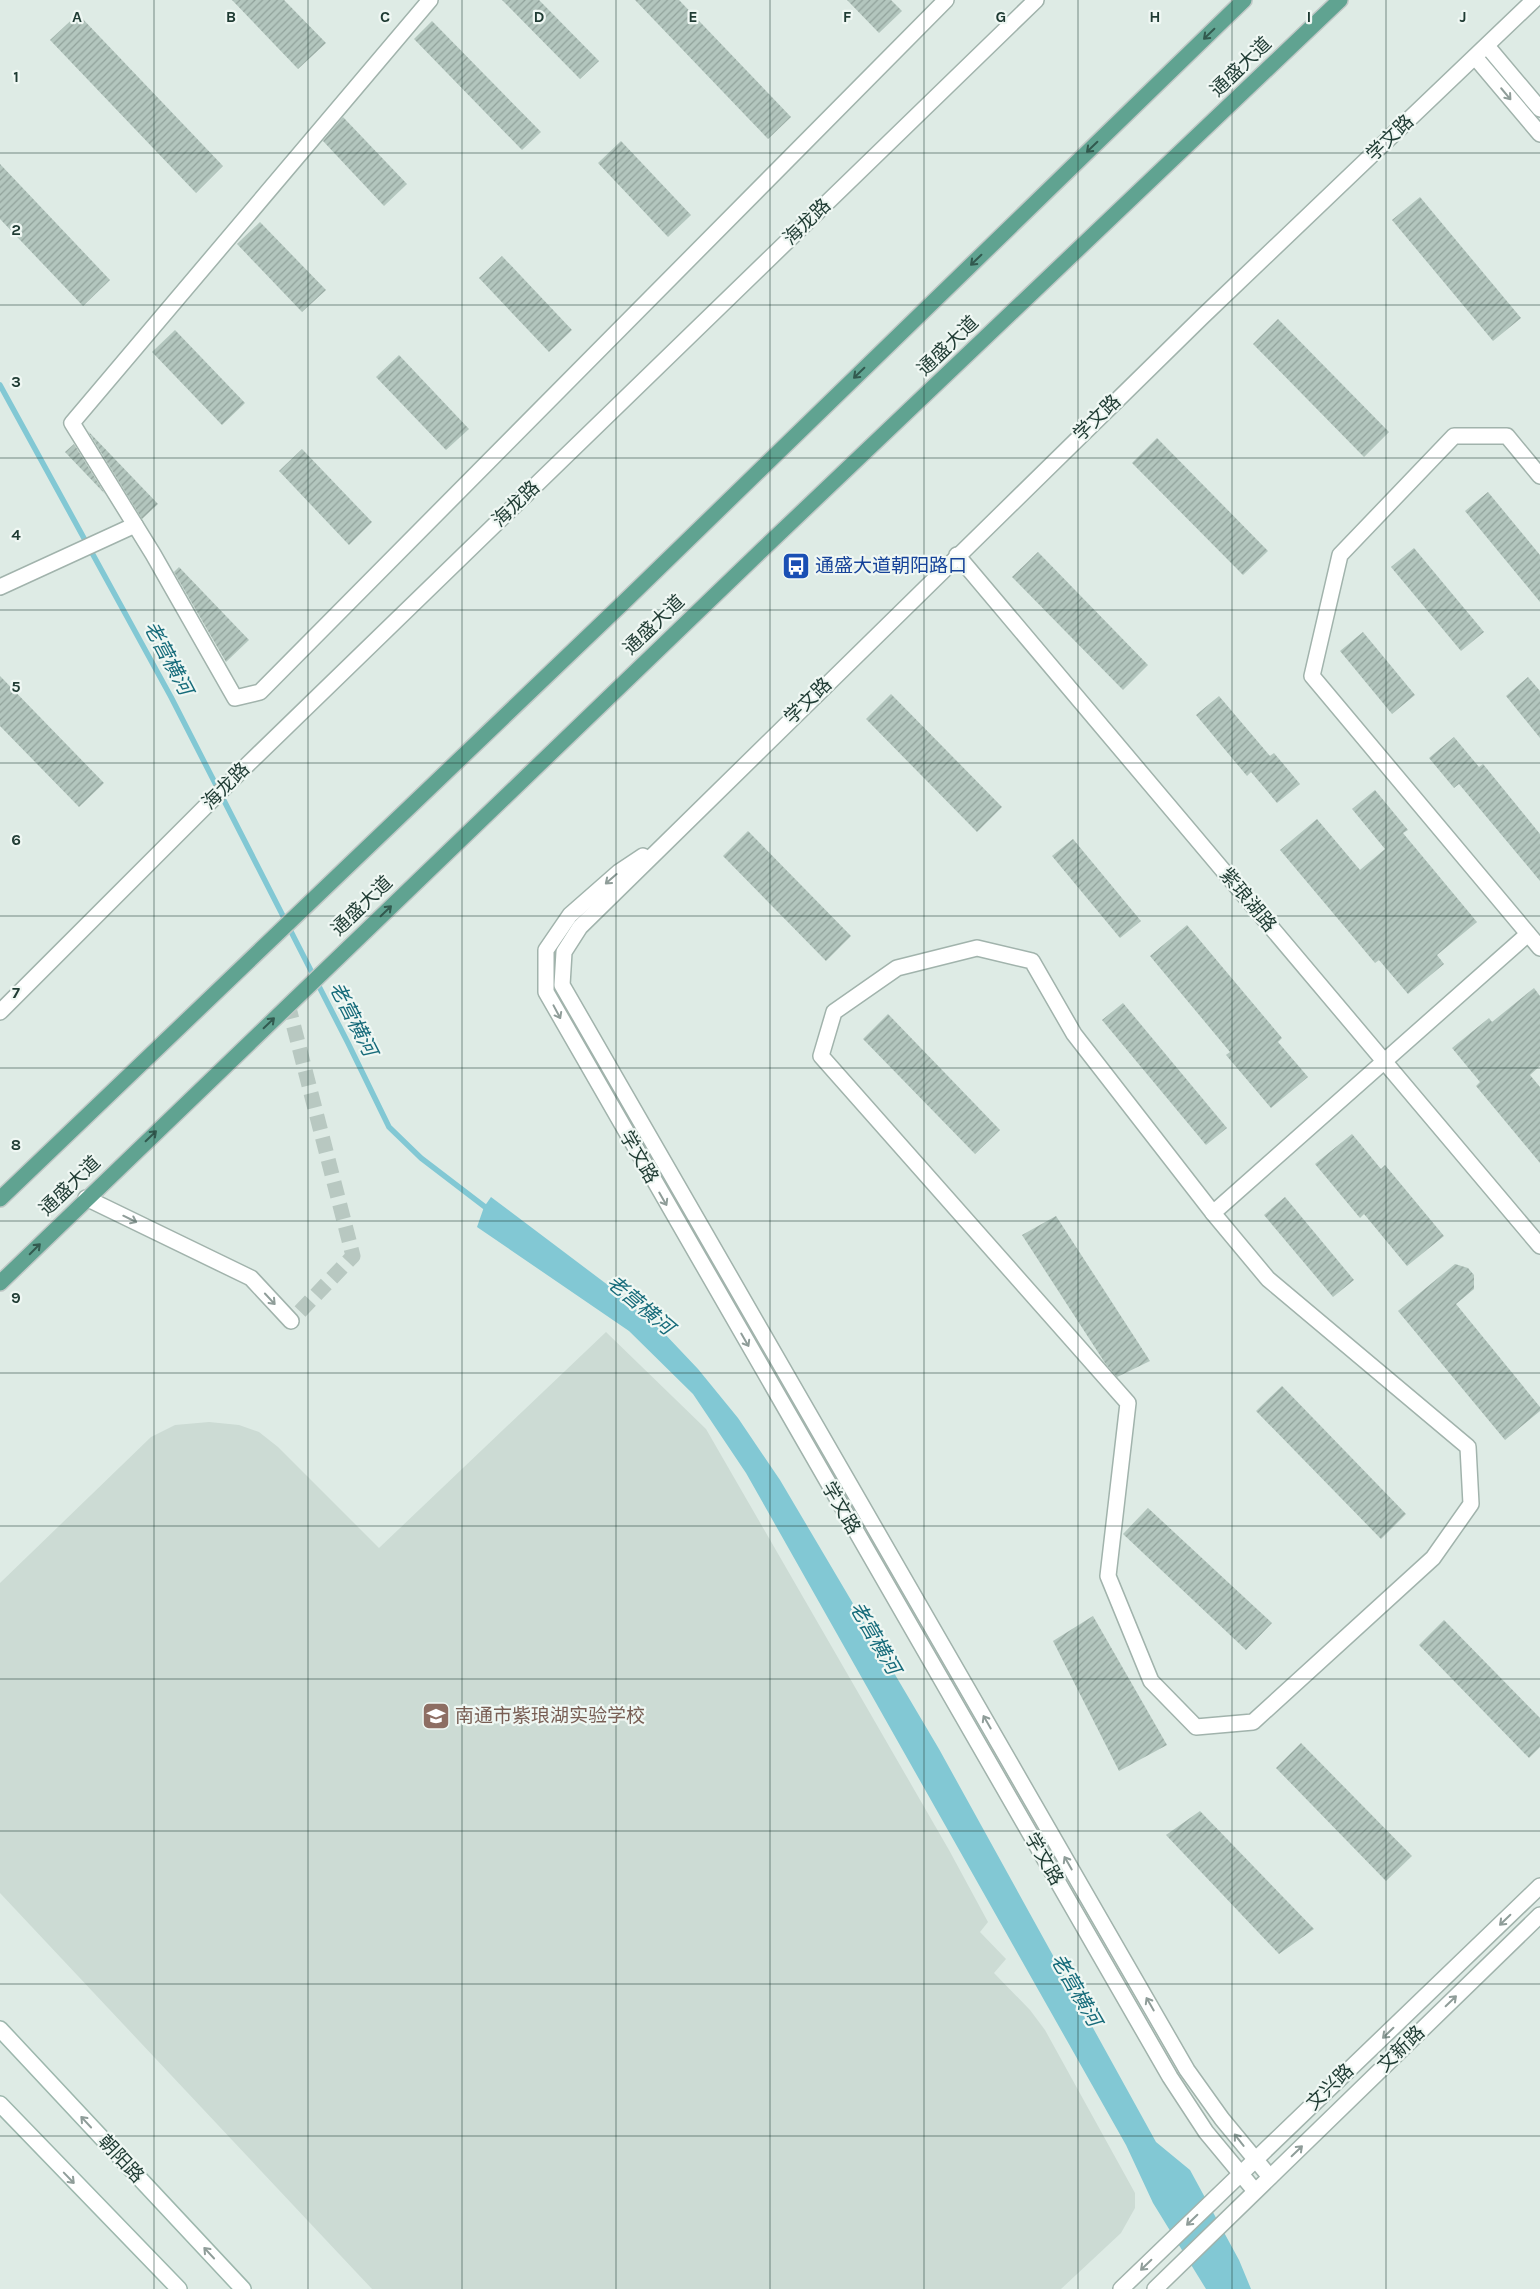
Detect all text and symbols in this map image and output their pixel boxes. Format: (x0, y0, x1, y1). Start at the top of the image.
text: A (72, 7, 82, 26)
text: B (226, 7, 236, 26)
text: C (380, 7, 390, 26)
text: D (534, 7, 545, 26)
text: E (688, 7, 698, 26)
text: F (843, 7, 852, 26)
text: G (996, 7, 1006, 26)
text: H (1149, 7, 1161, 26)
text: I (1307, 7, 1311, 26)
text: J (1459, 7, 1467, 26)
one-way arrow (1203, 28, 1215, 40)
street label: 通盛大道 (1206, 33, 1276, 101)
text: 1 (13, 67, 19, 86)
one-way arrow (1501, 87, 1512, 100)
street label: 学文路 (1362, 110, 1418, 166)
one-way arrow (1086, 141, 1099, 153)
street label: 海龙路 (779, 194, 835, 250)
text: 2 (11, 220, 21, 239)
one-way arrow (969, 254, 982, 266)
street label: 通盛大道 (913, 312, 983, 380)
one-way arrow (853, 367, 865, 379)
text: 3 (11, 372, 21, 391)
street label: 学文路 (1069, 390, 1125, 446)
street label: 海龙路 (488, 476, 544, 532)
text: 4 (11, 525, 21, 544)
bus stop icon: 通盛大道朝阳路口 (781, 551, 811, 581)
place label: 通盛大道朝阳路口 (815, 555, 967, 577)
street label: 通盛大道 (619, 591, 689, 659)
water label: 老营横河 (139, 617, 199, 702)
street label: 学文路 (780, 673, 836, 729)
text: 5 (11, 677, 21, 696)
street label: 海龙路 (198, 758, 254, 814)
text: 6 (11, 830, 21, 849)
street label: 紫琅湖路 (1215, 864, 1281, 936)
street label: 通盛大道 (327, 872, 397, 940)
one-way arrow (604, 873, 617, 885)
one-way arrow (380, 905, 392, 917)
water label: 老营横河 (325, 978, 383, 1063)
text: 7 (12, 983, 20, 1002)
one-way arrow (552, 1005, 562, 1020)
one-way arrow (262, 1017, 275, 1029)
street label: 学文路 (615, 1127, 663, 1187)
one-way arrow (145, 1130, 158, 1142)
text: 8 (11, 1135, 21, 1154)
street label: 通盛大道 (35, 1152, 105, 1220)
one-way arrow (659, 1191, 669, 1206)
one-way arrow (122, 1215, 137, 1224)
one-way arrow (28, 1243, 41, 1255)
water label: 老营横河 (602, 1270, 681, 1342)
text: 9 (11, 1288, 21, 1307)
one-way arrow (264, 1292, 276, 1305)
one-way arrow (740, 1332, 750, 1346)
street label: 学文路 (817, 1478, 865, 1538)
water label: 老营横河 (845, 1598, 907, 1682)
school or university icon: 南通市紫琅湖实验学校 (421, 1701, 451, 1731)
place label: 南通市紫琅湖实验学校 (455, 1705, 645, 1727)
one-way arrow (982, 1716, 992, 1730)
street label: 学文路 (1020, 1829, 1068, 1889)
one-way arrow (1063, 1857, 1073, 1871)
one-way arrow (1499, 1914, 1511, 1926)
water label: 老营横河 (1046, 1950, 1108, 2034)
one-way arrow (1444, 1995, 1457, 2007)
one-way arrow (1144, 1997, 1154, 2012)
street label: 文新路 (1373, 2021, 1429, 2077)
one-way arrow (1382, 2026, 1394, 2038)
street label: 文兴路 (1302, 2059, 1358, 2115)
one-way arrow (81, 2115, 92, 2128)
street label: 朝阳路 (94, 2131, 148, 2187)
one-way arrow (1233, 2133, 1244, 2146)
one-way arrow (1290, 2145, 1303, 2157)
one-way arrow (63, 2171, 75, 2183)
one-way arrow (1186, 2214, 1199, 2226)
one-way arrow (203, 2247, 215, 2260)
one-way arrow (1140, 2259, 1152, 2271)

